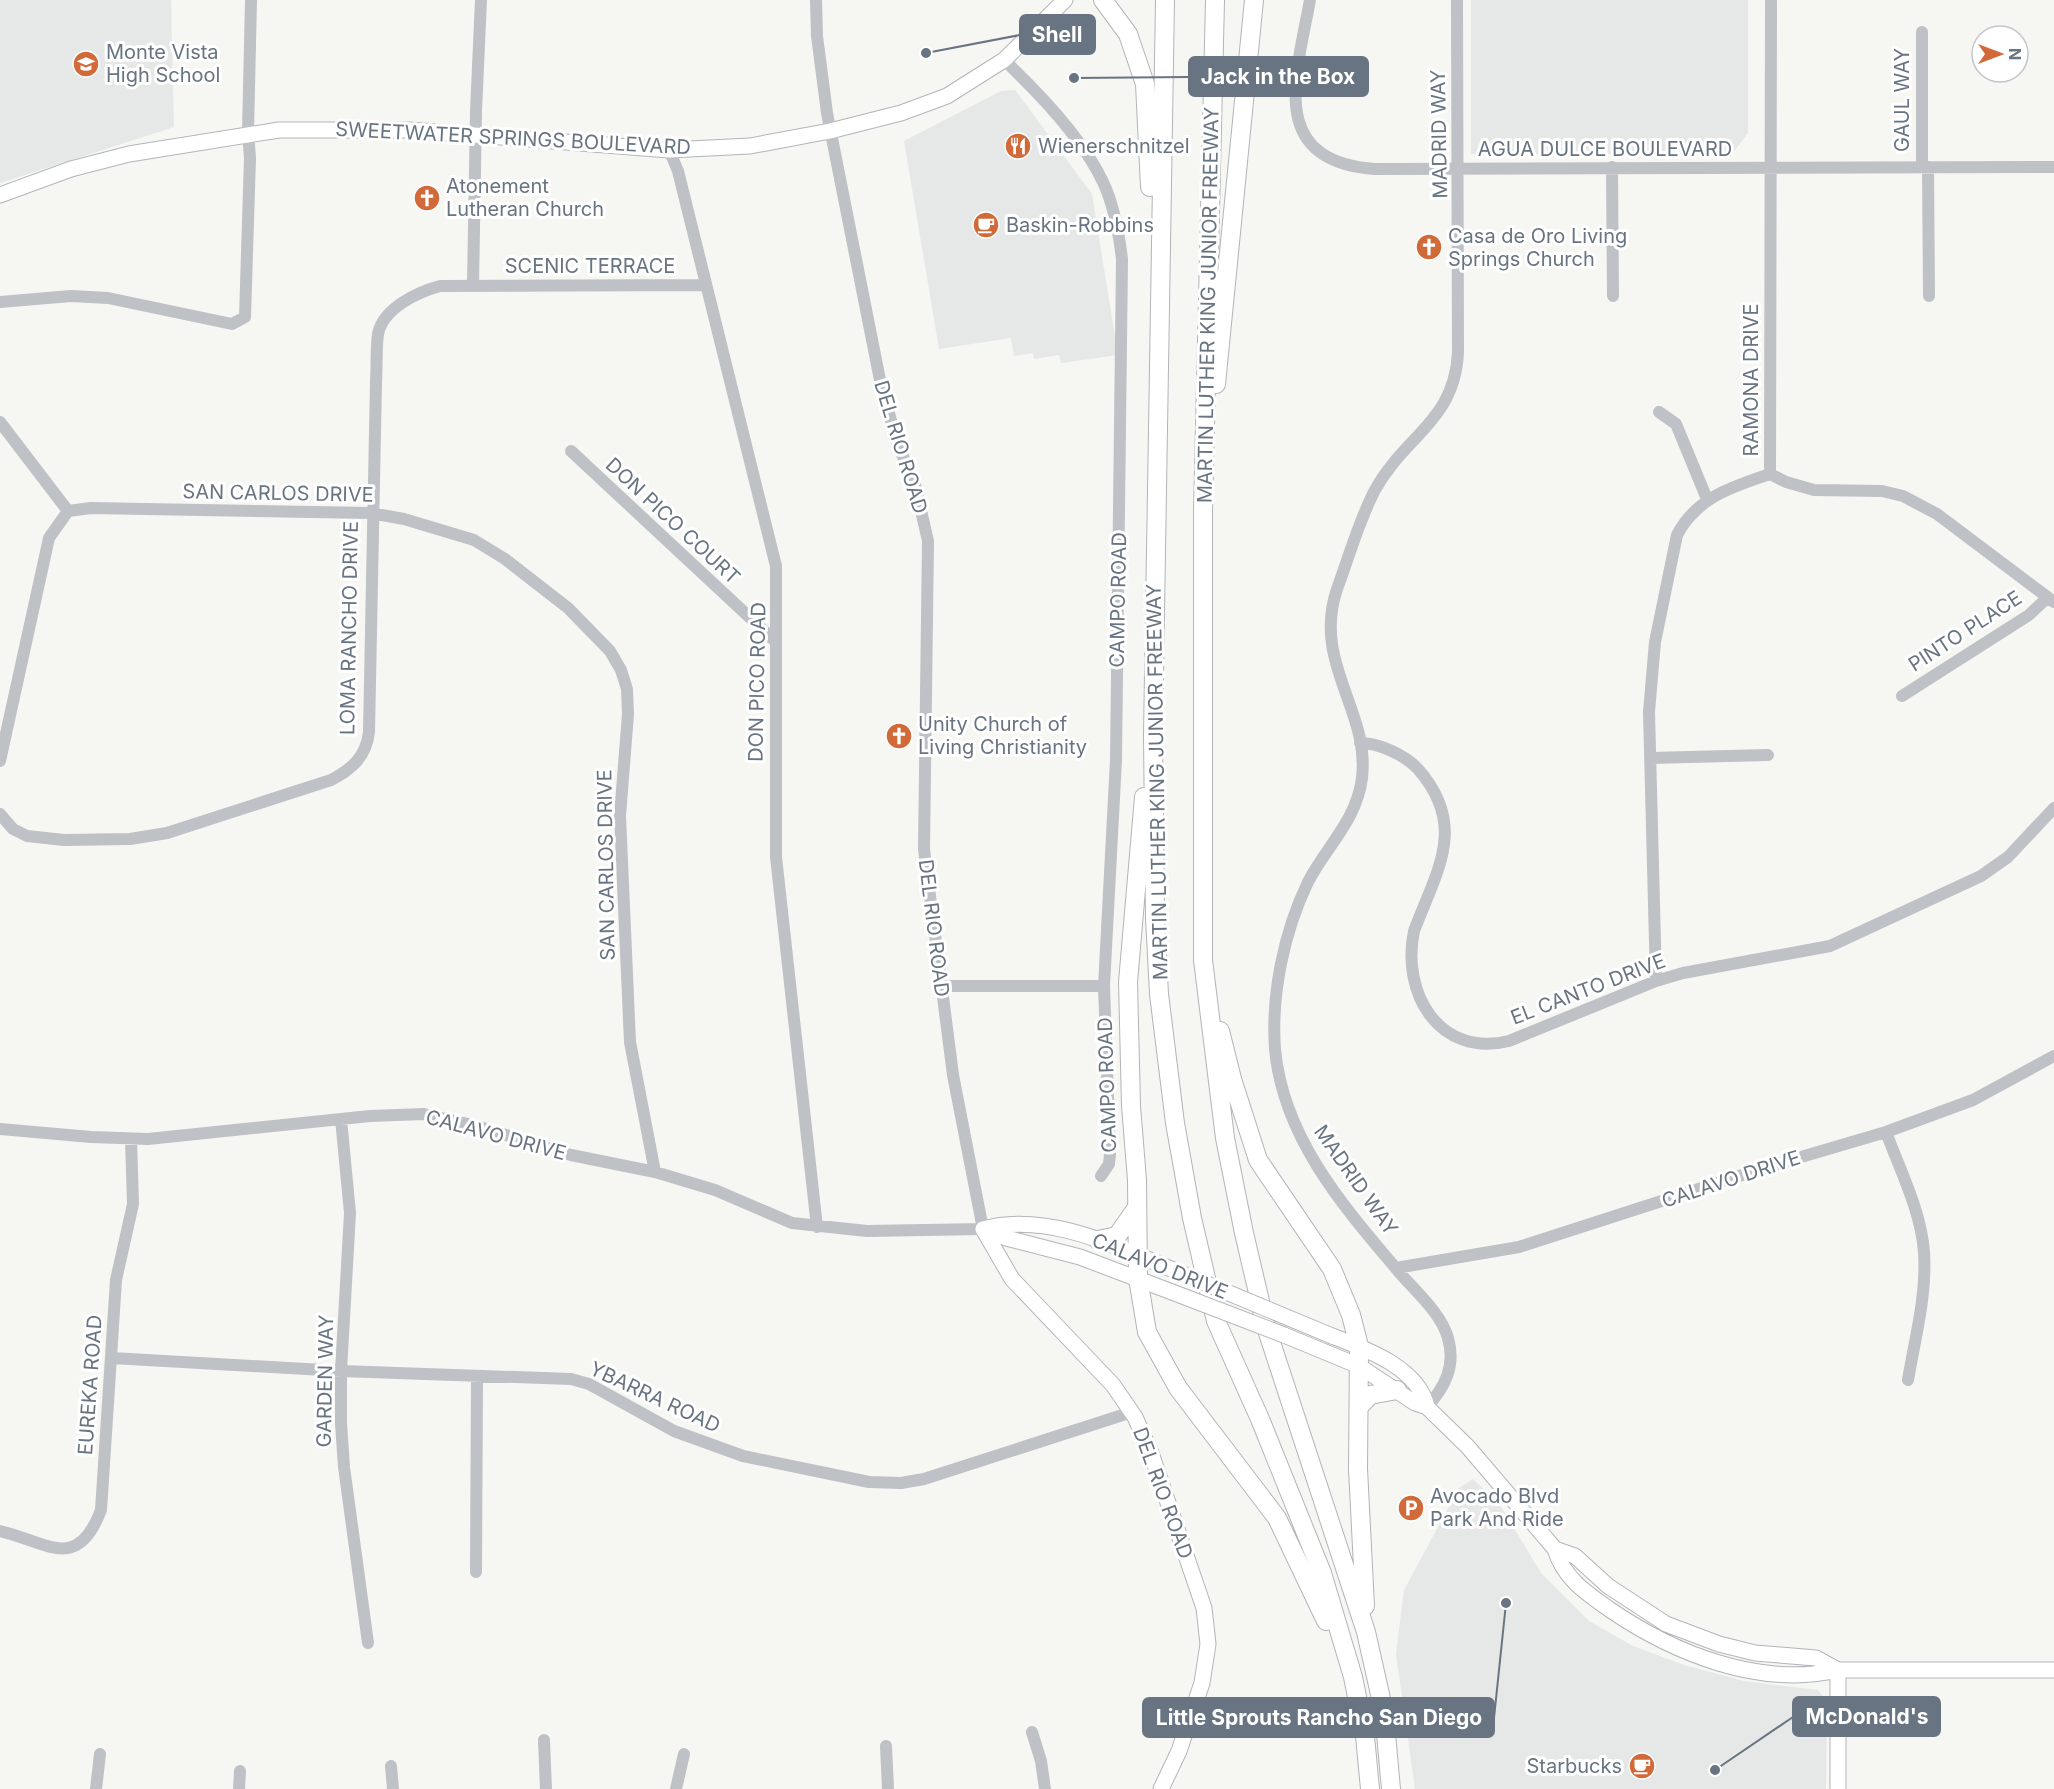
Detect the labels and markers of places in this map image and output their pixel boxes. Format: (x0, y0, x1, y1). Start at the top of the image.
callout: Shell (1020, 15, 1095, 54)
place label: Monte Vista High School (106, 40, 220, 87)
school or university icon: Monte Vista High School (71, 49, 101, 79)
callout: Jack in the Box (1189, 57, 1368, 96)
restaurant icon: Wienerschnitzel (1003, 131, 1033, 161)
place label: Wienerschnitzel (1038, 134, 1189, 158)
place label: Atonement Lutheran Church (446, 174, 604, 221)
church icon: Atonement Lutheran Church (412, 183, 442, 213)
cafe icon: Baskin-Robbins (971, 210, 1001, 240)
place label: Baskin-Robbins (1006, 213, 1154, 237)
place label: Casa de Oro Living Springs Church (1448, 224, 1627, 271)
church icon: Casa de Oro Living Springs Church (1414, 232, 1444, 262)
place label: Unity Church of Living Christianity (918, 712, 1087, 759)
church icon: Unity Church of Living Christianity (884, 721, 914, 751)
place label: Avocado Blvd Park And Ride (1430, 1484, 1564, 1531)
parking icon: Avocado Blvd Park And Ride (1396, 1493, 1426, 1523)
callout: McDonald's (1793, 1697, 1940, 1736)
callout: Little Sprouts Rancho San Diego (1143, 1698, 1494, 1737)
cafe icon: Starbucks (1627, 1751, 1657, 1781)
place label: Starbucks (1526, 1754, 1622, 1778)

